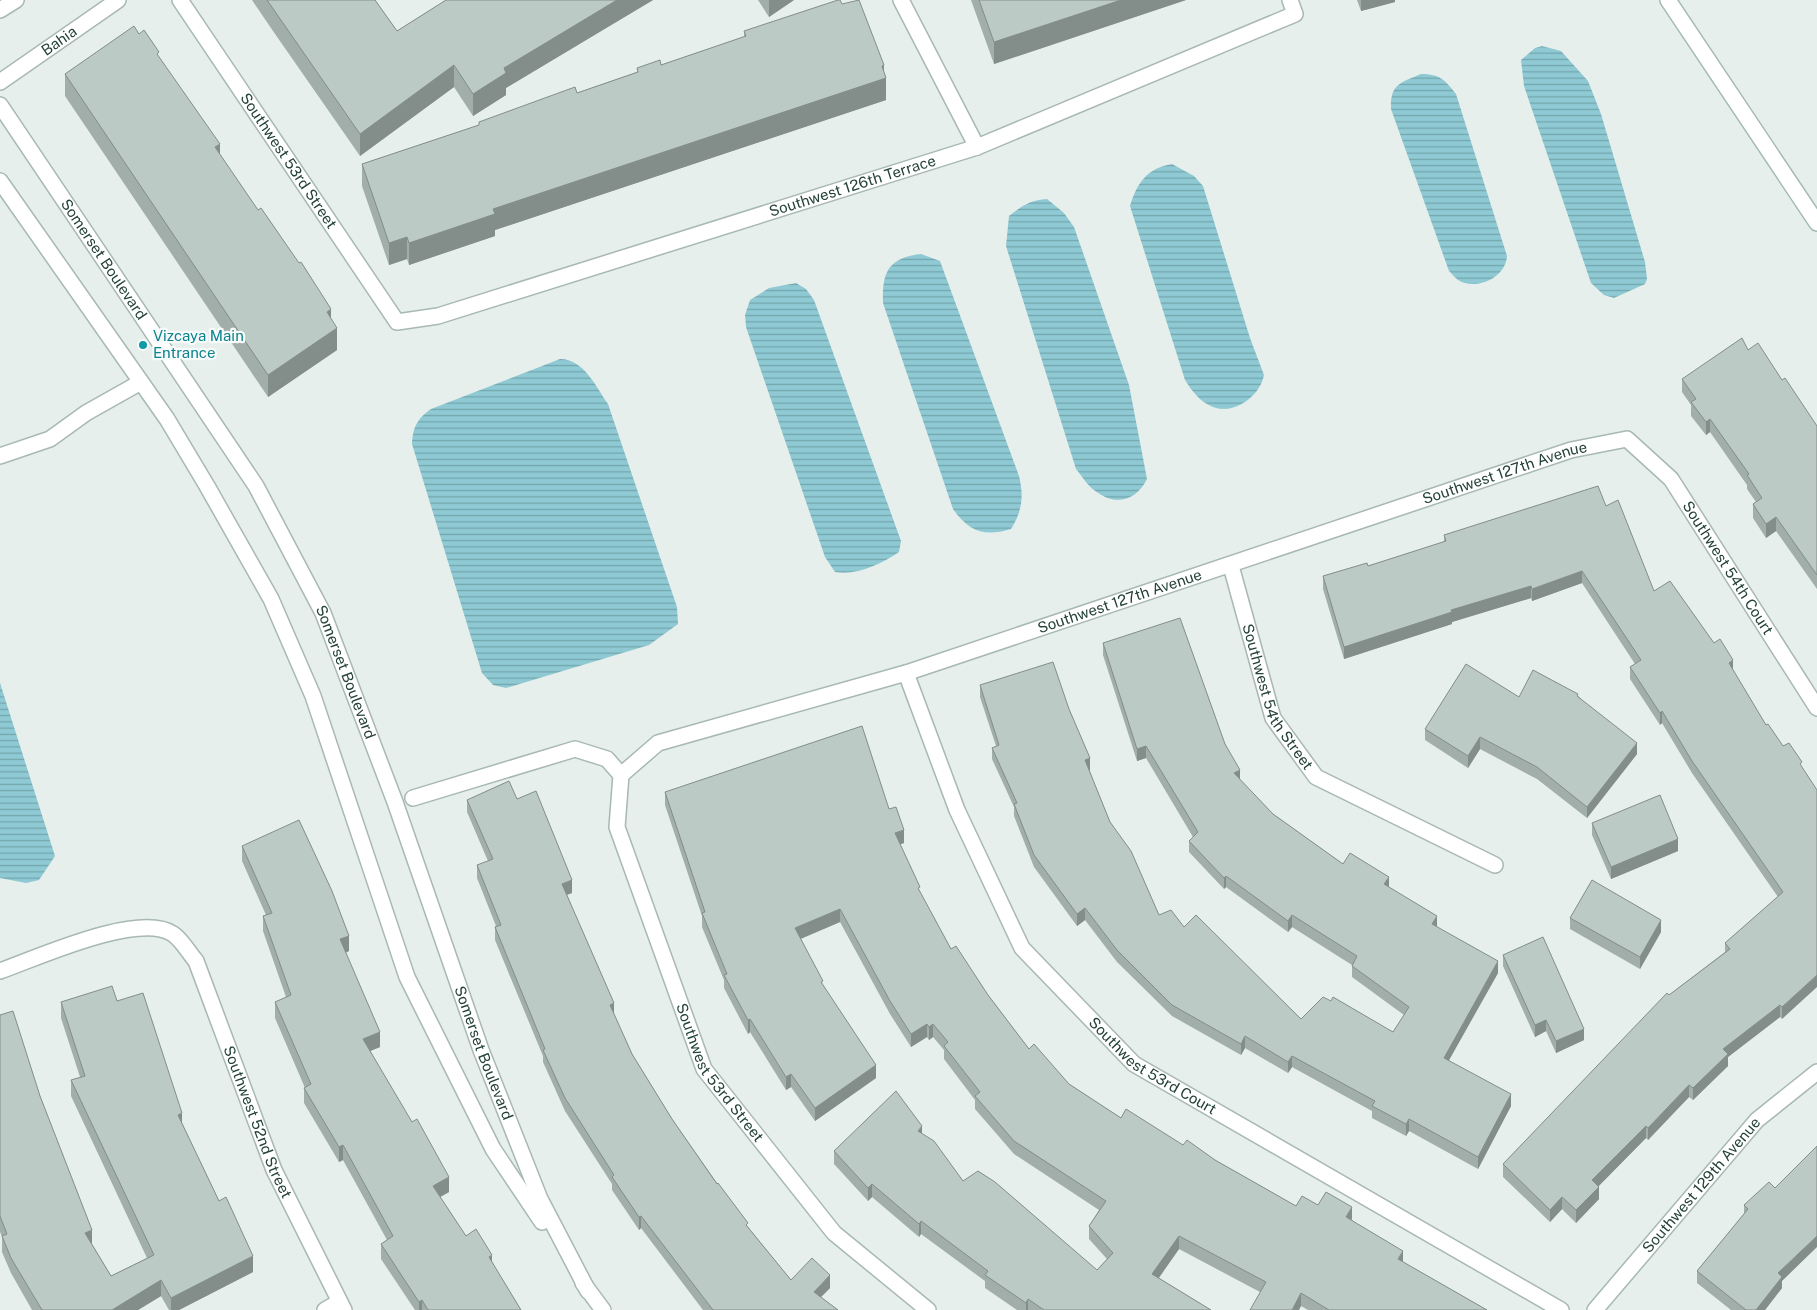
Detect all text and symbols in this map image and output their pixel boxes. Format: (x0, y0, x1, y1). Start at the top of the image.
street label: Bahia (38, 22, 80, 59)
street label: Southwest 53rd Street (237, 90, 341, 232)
street label: Southwest 126th Terrace (767, 151, 938, 220)
street label: Somerset Boulevard (58, 196, 151, 323)
place label: Vizcaya Main Entrance (153, 327, 244, 361)
marker: Vizcaya Main Entrance (137, 339, 149, 351)
street label: Southwest 127th Avenue (1420, 438, 1588, 507)
street label: Southwest 54th Court (1679, 498, 1777, 638)
street label: Southwest 127th Avenue (1035, 565, 1204, 636)
street label: Somerset Boulevard (313, 602, 379, 741)
street label: Southwest 54th Street (1239, 622, 1317, 773)
street label: Somerset Boulevard (451, 984, 517, 1122)
street label: Southwest 53rd Street (673, 1001, 767, 1145)
street label: Southwest 53rd Court (1086, 1014, 1220, 1118)
street label: Southwest 52nd Street (220, 1043, 296, 1201)
street label: Southwest 129th Avenue (1639, 1114, 1763, 1256)

